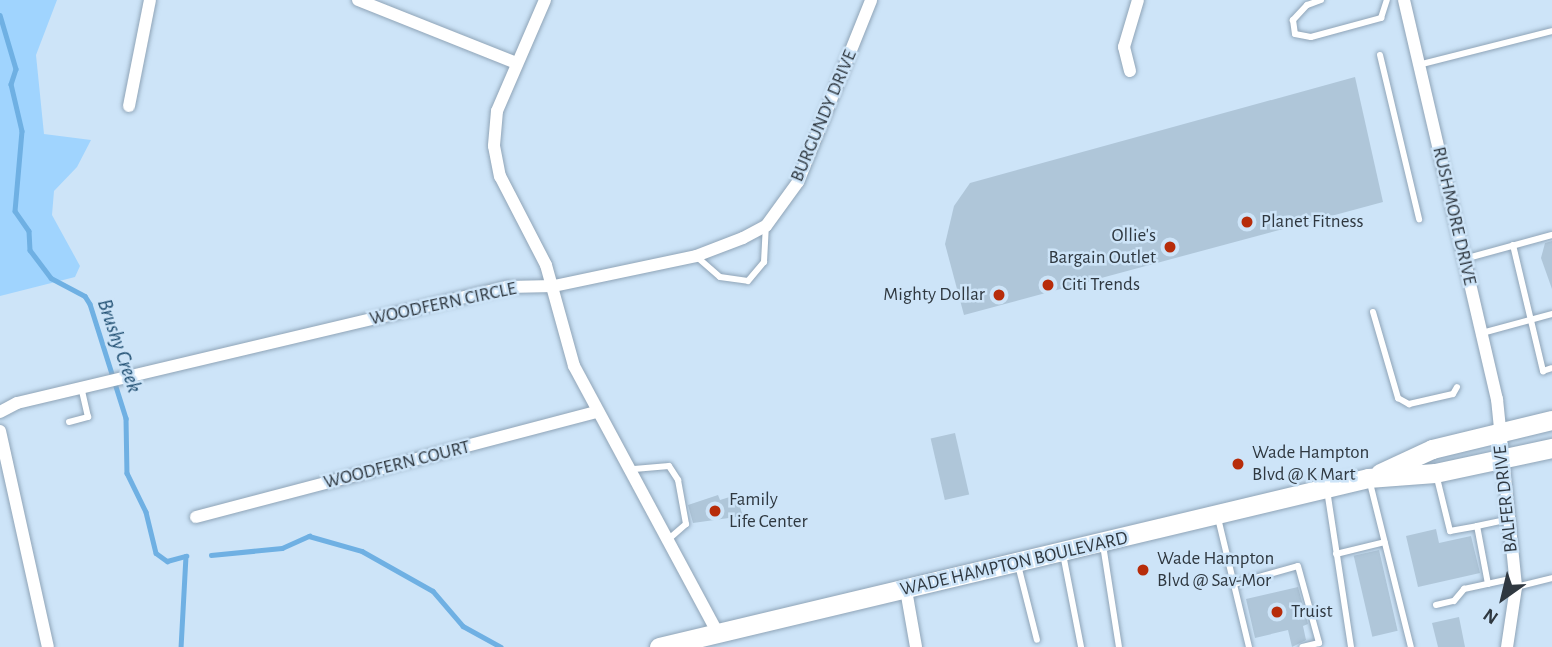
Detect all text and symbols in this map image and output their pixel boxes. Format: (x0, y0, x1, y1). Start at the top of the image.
street label: BURGUNDY DRIVE (786, 47, 862, 185)
street label: RUSHMORE DRIVE (1427, 145, 1481, 287)
place label: Planet Fitness (1261, 211, 1363, 233)
marker: Planet Fitness (1239, 214, 1255, 230)
place label: Ollie's Bargain Outlet (1048, 225, 1156, 269)
marker: Ollie's Bargain Outlet (1162, 239, 1178, 255)
place label: Citi Trends (1062, 274, 1140, 296)
street label: WOODFERN CIRCLE (368, 277, 518, 331)
marker: Citi Trends (1040, 277, 1056, 293)
place label: Mighty Dollar (883, 284, 985, 306)
marker: Mighty Dollar (991, 287, 1007, 303)
water label: Brushy Creek (91, 296, 147, 396)
street label: WOODFERN COURT (321, 436, 473, 494)
place label: Wade Hampton Blvd @ K Mart (1252, 442, 1369, 486)
street label: BALFER DRIVE (1489, 444, 1523, 554)
marker: Wade Hampton Blvd @ K Mart (1230, 456, 1246, 472)
place label: Family Life Center (729, 489, 808, 533)
marker: Family Life Center (707, 503, 723, 519)
street label: WADE HAMPTON BOULEVARD (898, 527, 1130, 601)
place label: Wade Hampton Blvd @ Sav-Mor (1157, 548, 1274, 592)
marker: Wade Hampton Blvd @ Sav-Mor (1135, 562, 1151, 578)
north arrow (1468, 563, 1538, 633)
place label: Truist (1291, 601, 1333, 623)
marker: Truist (1269, 604, 1285, 620)
text: N (1480, 604, 1502, 627)

